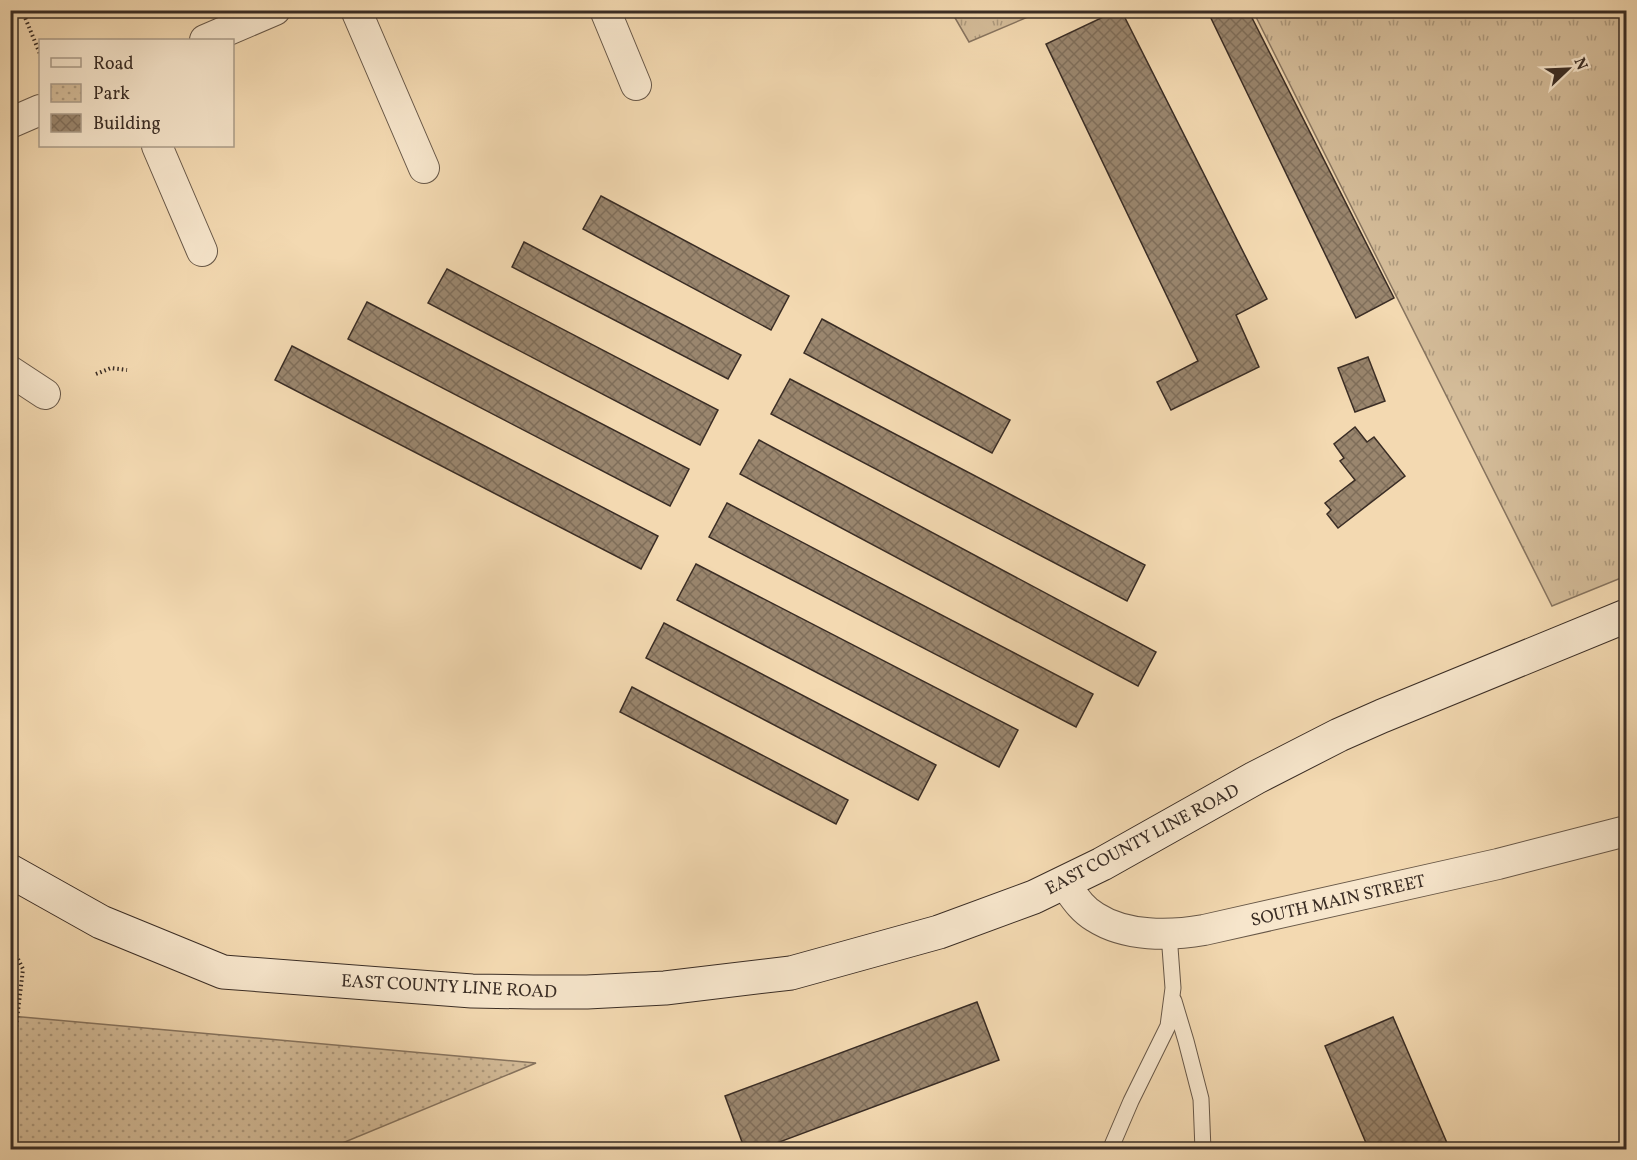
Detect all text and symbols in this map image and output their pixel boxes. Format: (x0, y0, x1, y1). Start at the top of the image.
legend (39, 39, 234, 147)
north arrow (1538, 39, 1598, 99)
text: Road (93, 52, 134, 77)
text: N (1568, 54, 1593, 74)
text: Park (93, 82, 130, 107)
text: Building (93, 112, 161, 137)
street label: EAST COUNTY LINE ROAD (1041, 779, 1244, 902)
street label: SOUTH MAIN STREET (1249, 869, 1429, 934)
street label: EAST COUNTY LINE ROAD (340, 969, 558, 1006)

